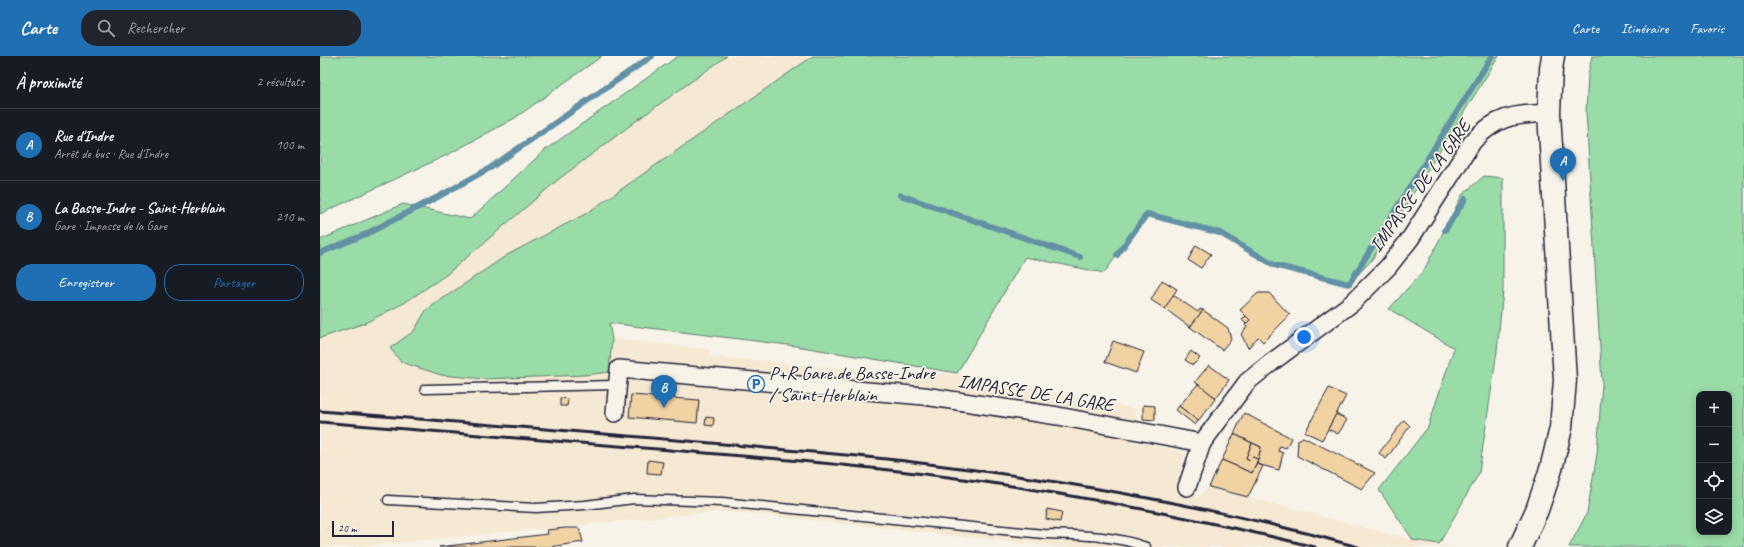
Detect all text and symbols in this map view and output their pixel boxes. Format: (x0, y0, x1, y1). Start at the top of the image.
search box (81, 10, 361, 46)
text: Carte (20, 16, 57, 40)
icon: search (95, 17, 117, 39)
text: Rechercher (127, 19, 185, 38)
text: Carte (1572, 20, 1599, 37)
text: Itinéraire (1621, 20, 1668, 37)
text: Favoris (1690, 20, 1724, 37)
text: À proximité (16, 72, 81, 93)
text: 2 résultats (256, 74, 304, 90)
street label: IMPASSE DE LA GARE (1364, 113, 1478, 257)
text: Rue d'Indre (54, 127, 113, 146)
text: A (26, 137, 32, 153)
text: 100 m (276, 137, 304, 153)
text: Arrêt de bus · Rue d'Indre (54, 146, 168, 162)
pin: A (1550, 148, 1576, 181)
text: La Basse-Indre - Saint-Herblain (54, 199, 225, 218)
text: B (26, 209, 32, 225)
text: 210 m (276, 209, 304, 225)
text: Gare · Impasse de la Gare (54, 218, 167, 234)
button: Enregistrer (16, 264, 156, 301)
button: Partager (164, 264, 304, 301)
your location (1294, 327, 1314, 347)
place label: P+R Gare de Basse-Indre / Saint-Herblain (769, 361, 936, 407)
street label: IMPASSE DE LA GARE (956, 369, 1118, 418)
parking icon: P+R Gare de Basse-Indre / Saint-Herblain (746, 374, 766, 394)
pin: B (651, 375, 677, 408)
map controls (1696, 391, 1732, 535)
button: + (1696, 391, 1732, 427)
button: − (1696, 427, 1732, 463)
button: locate (1696, 463, 1732, 499)
button: layers (1696, 499, 1732, 535)
scale bar (332, 519, 394, 538)
text: 20 m (338, 521, 357, 535)

